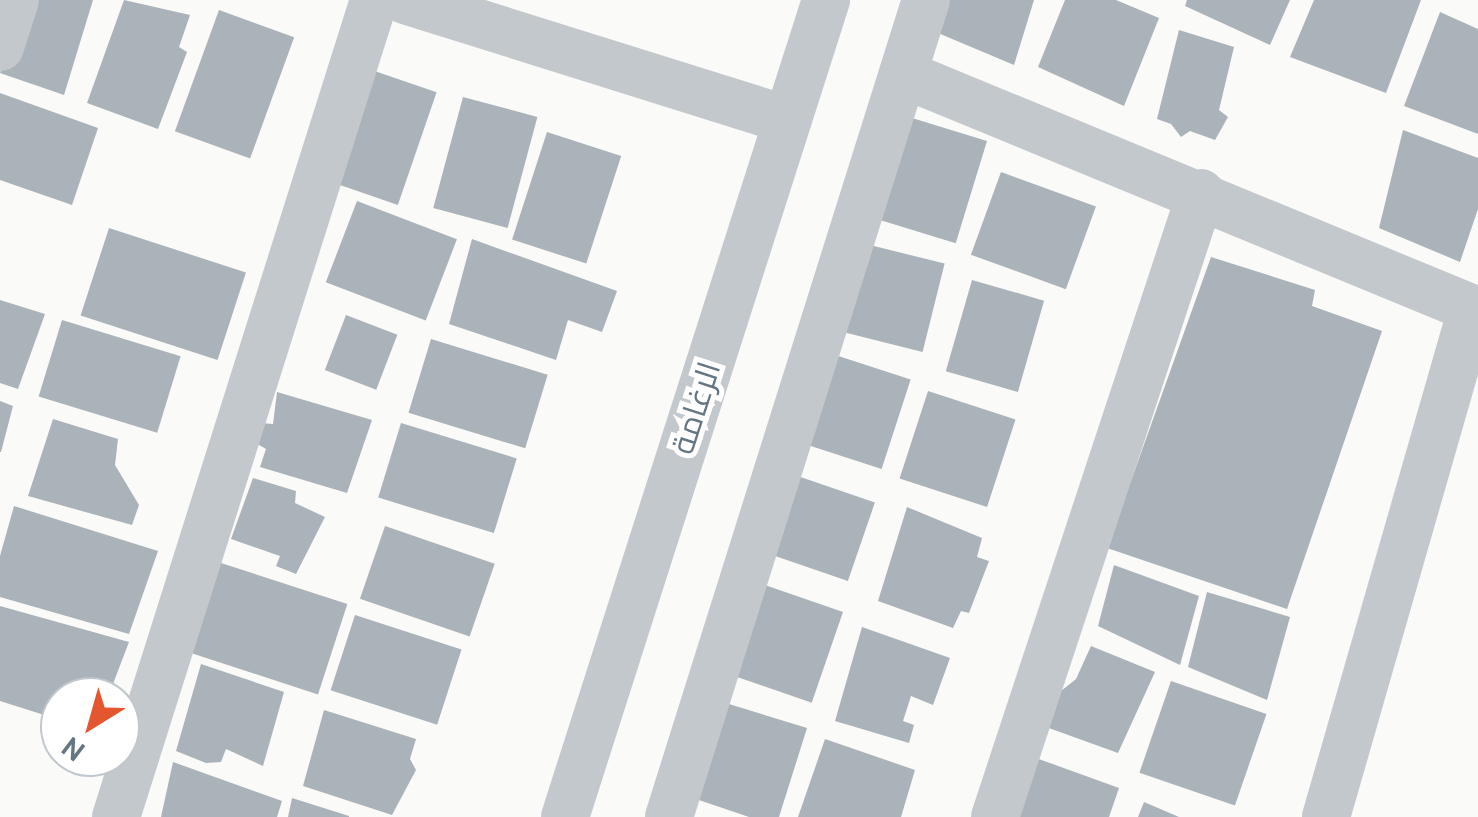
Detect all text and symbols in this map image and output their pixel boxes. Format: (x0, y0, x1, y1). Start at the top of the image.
street label: الرغامة (663, 357, 729, 459)
north arrow (40, 677, 140, 777)
text: N (55, 730, 91, 769)

